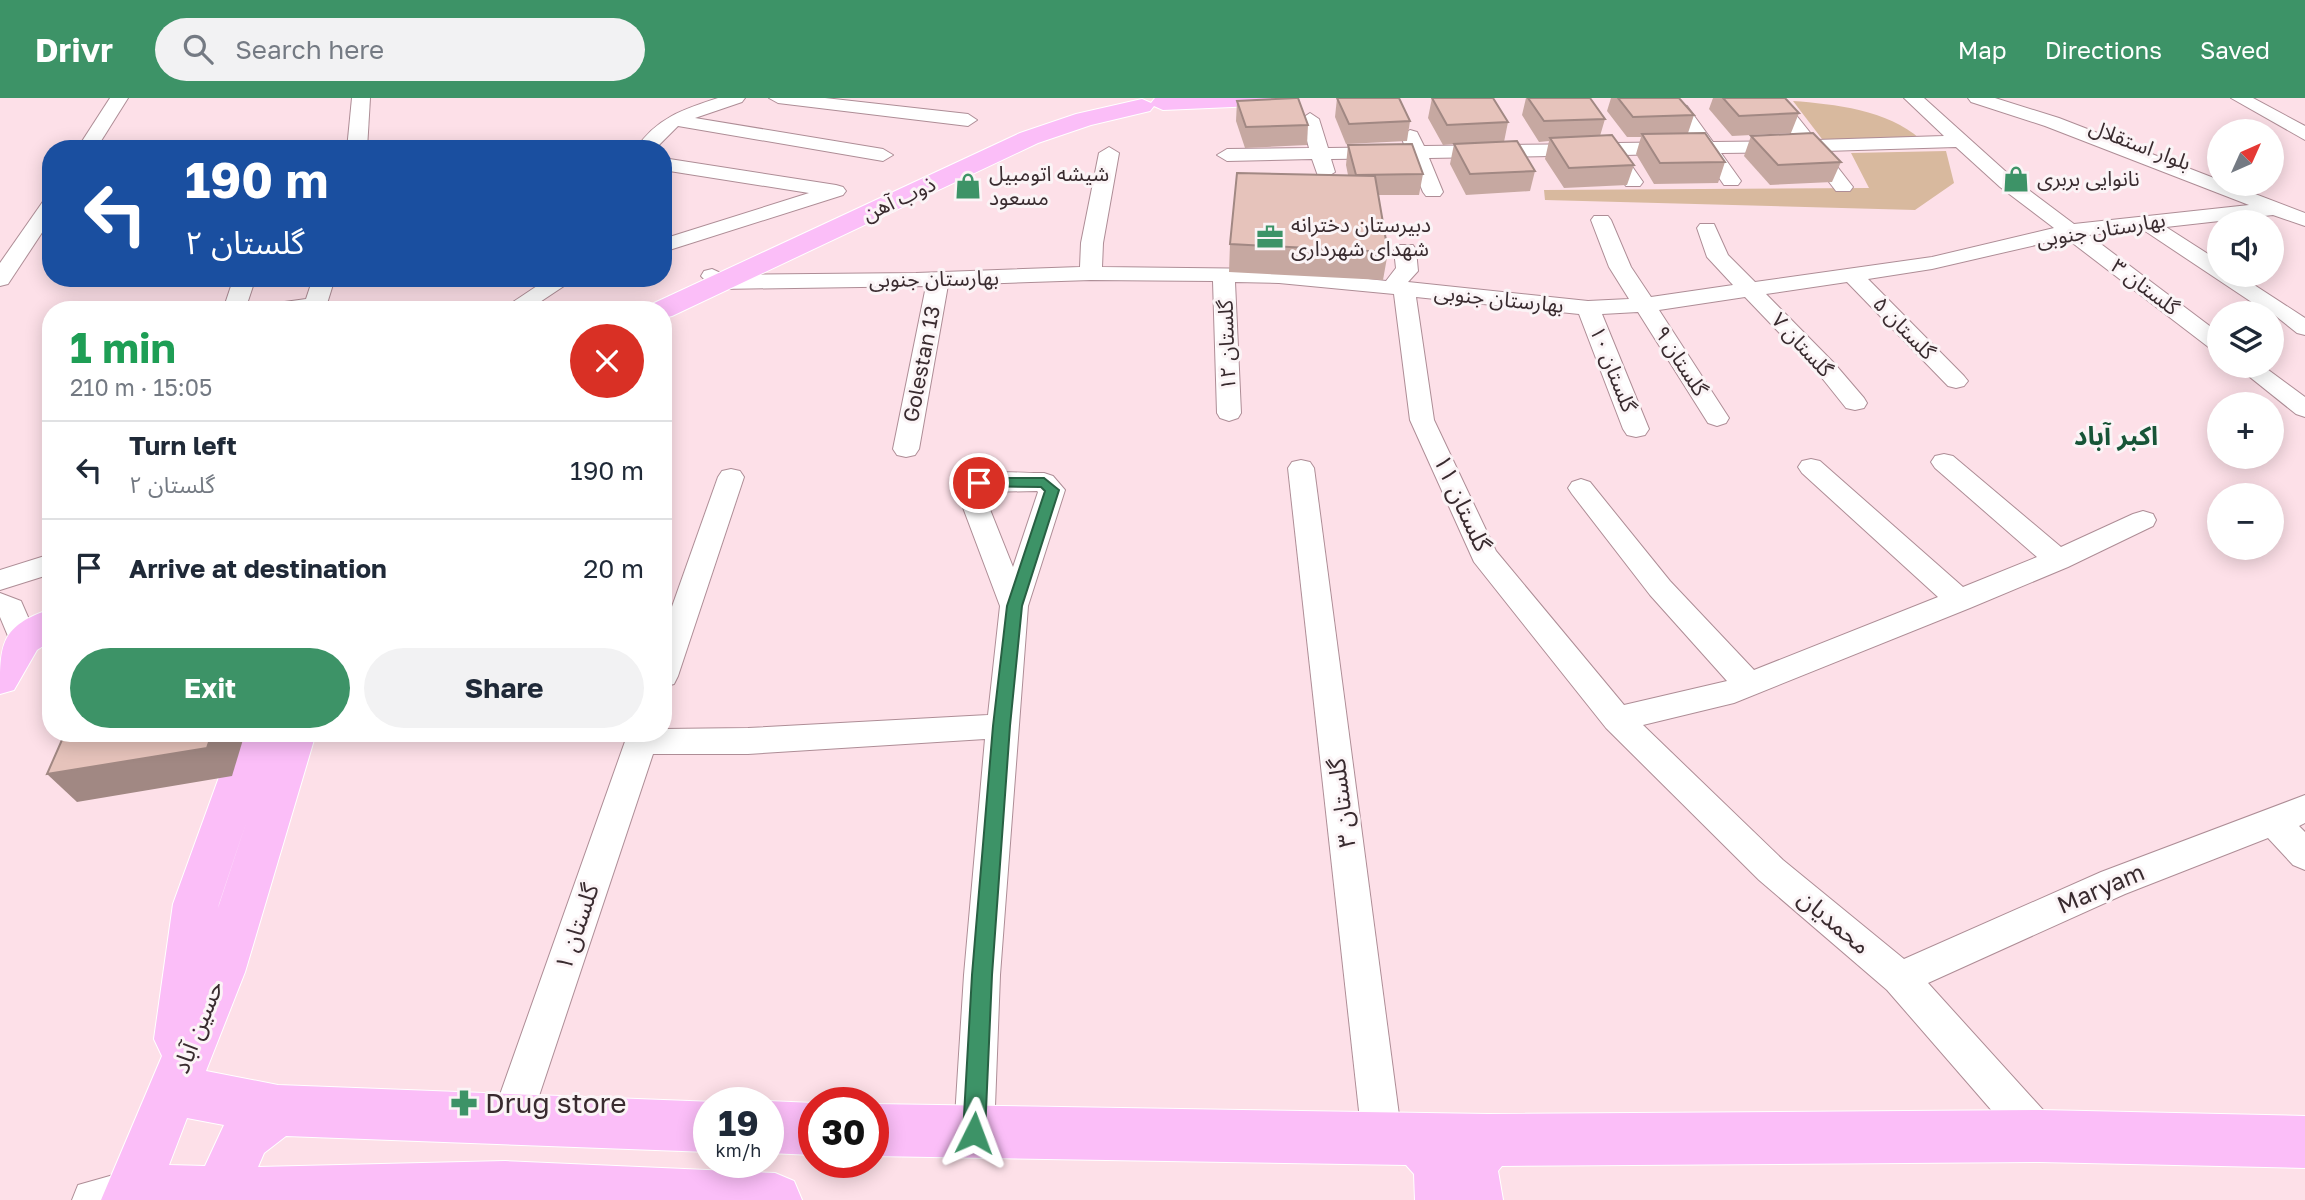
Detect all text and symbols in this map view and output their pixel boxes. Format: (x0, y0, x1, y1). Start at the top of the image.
search box (155, 18, 645, 81)
text: Drivr (35, 30, 113, 69)
icon: search (179, 30, 217, 68)
text: Search here (235, 34, 384, 65)
text: Map (1958, 35, 2007, 64)
text: Directions (2045, 35, 2162, 64)
text: Saved (2200, 35, 2270, 64)
street label: بلوار استقلال (2086, 113, 2195, 175)
north arrow (2207, 119, 2284, 196)
map controls (2207, 119, 2284, 560)
text: 190 m (185, 150, 328, 209)
place label: شیشه اتومبیل مسعود (989, 160, 1109, 210)
shop icon: نانوایی بربری (2001, 164, 2031, 194)
place label: نانوایی بربری (2037, 165, 2140, 191)
icon: left (70, 168, 161, 259)
street label: ذوب آهن (858, 170, 939, 226)
shop icon: شیشه اتومبیل مسعود (953, 171, 983, 201)
street label: بهارستان جنوبی (2035, 206, 2167, 252)
button: sound (2207, 210, 2284, 287)
place label: دبیرستان دخترانه شهدای شهرداری (1291, 211, 1431, 261)
office icon: دبیرستان دخترانه شهدای شهرداری (1255, 222, 1285, 252)
text: گلستان ۲ (185, 223, 304, 261)
street label: گلستان ۳ (2106, 252, 2185, 320)
street label: بهارستان جنوبی (869, 264, 999, 292)
street label: بهارستان جنوبی (1433, 278, 1565, 318)
street label: گلستان ۵ (1868, 290, 1942, 365)
street label: گلستان ۱۲ (1211, 299, 1241, 391)
button: layers (2207, 301, 2284, 378)
street label: Golestan 13 (897, 303, 945, 424)
street label: گلستان ۷ (1766, 307, 1839, 382)
street label: گلستان ۹ (1650, 320, 1714, 401)
text: 1 min (70, 322, 176, 372)
street label: گلستان ۱۰ (1585, 322, 1643, 416)
button: close (570, 324, 644, 398)
text: 210 m · 15:05 (70, 373, 212, 401)
button: + (2207, 392, 2284, 469)
district label: اکبر آباد (2074, 420, 2158, 451)
text: Turn left (129, 430, 237, 461)
street label: گلستان ۱۱ (1427, 449, 1499, 557)
icon: left (70, 451, 108, 489)
pin (949, 453, 1009, 513)
text: 190 m (570, 455, 644, 486)
icon: arrive (960, 464, 998, 502)
text: گلستان ۲ (129, 470, 215, 498)
button: − (2207, 483, 2284, 560)
icon: arrive (70, 549, 108, 587)
text: Arrive at destination (129, 553, 387, 584)
text: 20 m (583, 553, 644, 584)
button: Exit (70, 648, 350, 728)
button: Share (364, 648, 644, 728)
street label: گلستان ۳ (1321, 756, 1361, 849)
street label: Maryam (2052, 856, 2148, 919)
street label: گلستان ۱ (547, 878, 605, 974)
street label: محمدیان (1792, 882, 1877, 960)
street label: حسین آباد (165, 976, 228, 1077)
place label: Drug store (485, 1086, 626, 1119)
speed limit sign: 30 (798, 1087, 889, 1178)
pharmacy icon: Drug store (449, 1088, 479, 1118)
position arrow (937, 1096, 1011, 1170)
text: 19 (718, 1102, 759, 1144)
text: km/h (716, 1139, 761, 1161)

